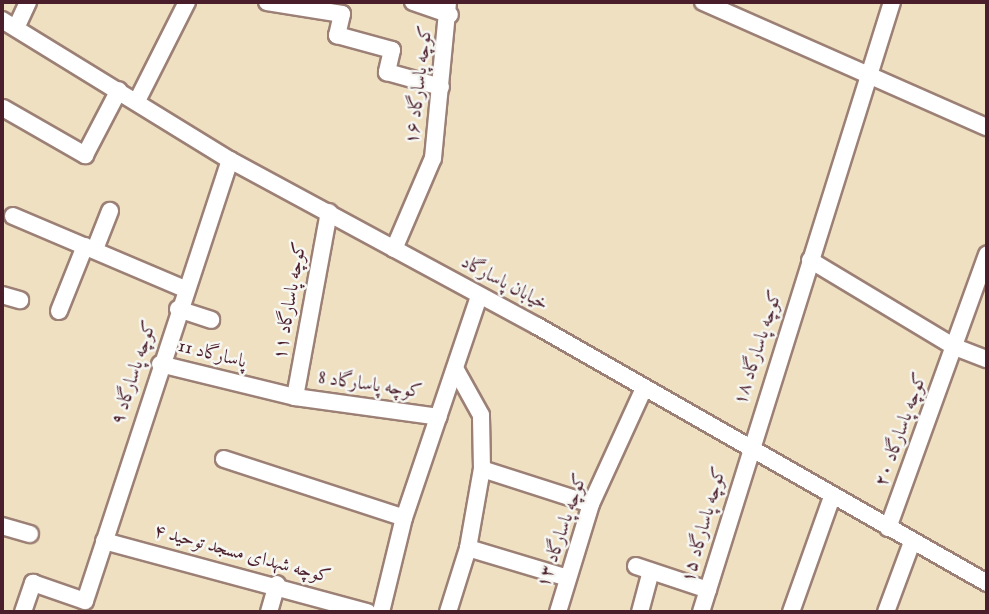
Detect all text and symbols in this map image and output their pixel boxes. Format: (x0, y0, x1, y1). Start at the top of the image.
street label: کوچه پاسارگاد ۱۶ (401, 24, 439, 146)
street label: کوچه پاسارگاد ۱۱ (269, 240, 313, 362)
street label: خیابان پاسارگاد (456, 251, 552, 317)
street label: کوچه پاسارگاد ۱۸ (730, 288, 788, 408)
street label: کوچه پاسارگاد ۹ (107, 318, 163, 428)
street label: پاسارگاد 11 (176, 336, 248, 374)
street label: کوچه پاسارگاد 8 (317, 367, 423, 405)
street label: کوچه پاسارگاد ۲۰ (871, 370, 933, 490)
street label: کوچه پاسارگاد ۱۵ (678, 464, 732, 586)
street label: کوچه پاسارگاد ۱۳ (533, 471, 593, 591)
street label: کوچه شهدای مسجد توحید ۴ (151, 520, 333, 590)

